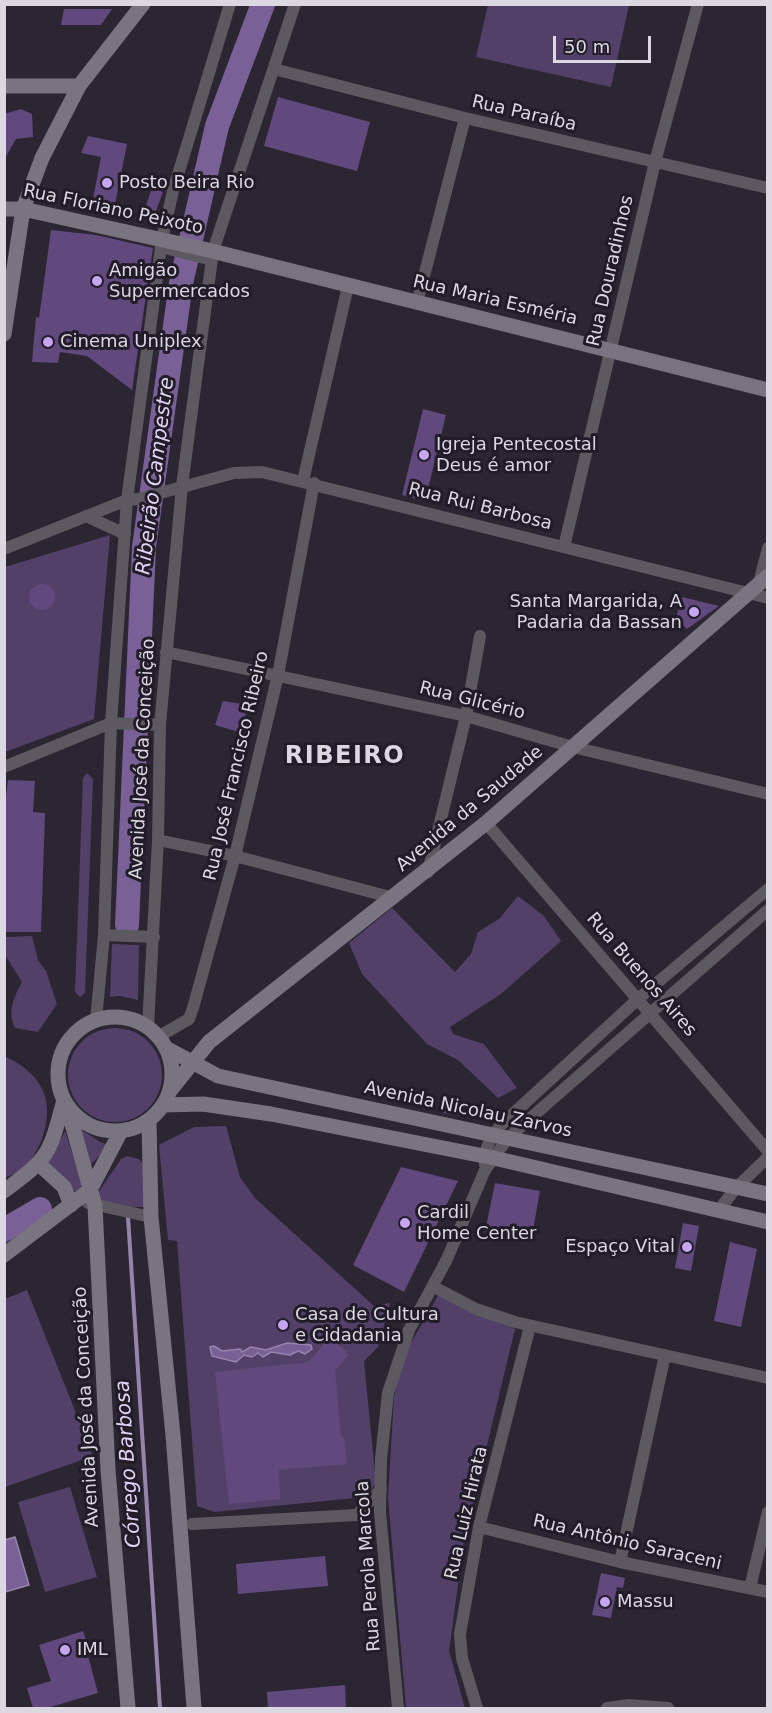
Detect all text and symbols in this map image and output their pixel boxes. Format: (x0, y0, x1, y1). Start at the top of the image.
scale bar (556, 24, 654, 62)
text: 50 m (564, 36, 610, 57)
street label: Rua Paraíba (470, 91, 578, 137)
place label: Posto Beira Rio (119, 172, 254, 194)
marker: Posto Beira Rio (100, 176, 114, 190)
street label: Rua Floriano Peixoto (21, 180, 205, 240)
street label: Rua Douradinhos (583, 193, 639, 349)
place label: Amigão Supermercados (109, 260, 250, 302)
street label: Rua Maria Esméria (411, 272, 579, 330)
marker: Amigão Supermercados (90, 274, 104, 288)
place label: Cinema Uniplex (60, 331, 202, 353)
marker: Cinema Uniplex (41, 335, 55, 349)
water label: Ribeirão Campestre (132, 376, 180, 576)
place label: Igreja Pentecostal Deus é amor (436, 434, 597, 476)
marker: Igreja Pentecostal Deus é amor (417, 448, 431, 462)
street label: Rua Rui Barbosa (406, 479, 554, 535)
place label: Santa Margarida, A Padaria da Bassan (510, 591, 682, 634)
marker: Santa Margarida, A Padaria da Bassan (687, 605, 701, 619)
street label: Avenida José da Conceição (126, 638, 160, 880)
street label: Rua José Francisco Ribeiro (200, 649, 274, 883)
street label: Rua Glicério (417, 677, 527, 725)
street label: Avenida da Saudade (392, 741, 548, 877)
district label: RIBEIRO (285, 743, 405, 771)
street label: Rua Buenos Aires (581, 909, 701, 1041)
street label: Avenida Nicolau Zarvos (362, 1077, 574, 1143)
place label: Cardil Home Center (417, 1202, 536, 1244)
marker: Cardil Home Center (398, 1216, 412, 1230)
place label: Espaço Vital (565, 1236, 675, 1258)
marker: Espaço Vital (680, 1240, 694, 1254)
street label: Avenida José da Conceição (70, 1286, 104, 1528)
place label: Casa de Cultura e Cidadania (295, 1304, 439, 1346)
marker: Casa de Cultura e Cidadania (276, 1318, 290, 1332)
water label: Córrego Barbosa (111, 1379, 147, 1549)
street label: Rua Luiz Hirata (441, 1444, 493, 1582)
street label: Rua Perola Marcola (352, 1480, 386, 1652)
street label: Rua Antônio Saraceni (531, 1511, 723, 1575)
place label: Massu (617, 1591, 674, 1613)
marker: Massu (598, 1595, 612, 1609)
place label: IML (77, 1639, 108, 1661)
marker: IML (58, 1643, 72, 1657)

